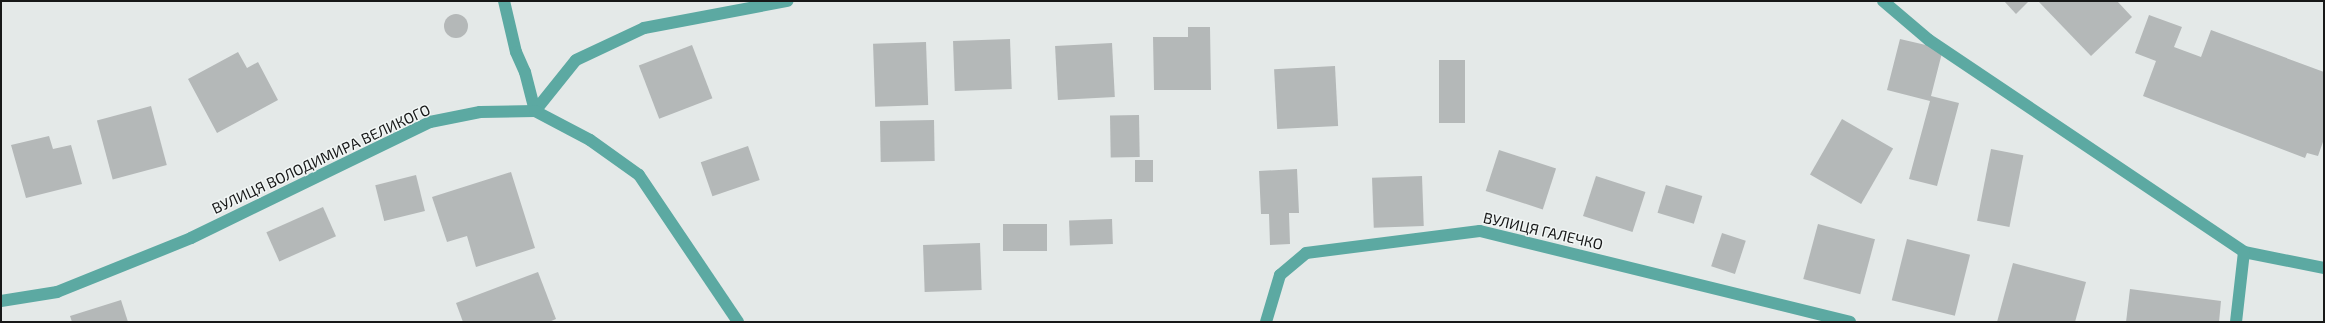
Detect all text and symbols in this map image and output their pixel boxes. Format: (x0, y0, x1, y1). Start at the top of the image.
street label: ВУЛИЦЯ ВОЛОДИМИРА ВЕЛИКОГО (209, 100, 433, 218)
street label: ВУЛИЦЯ ГАЛЕЧКО (1481, 208, 1605, 254)

